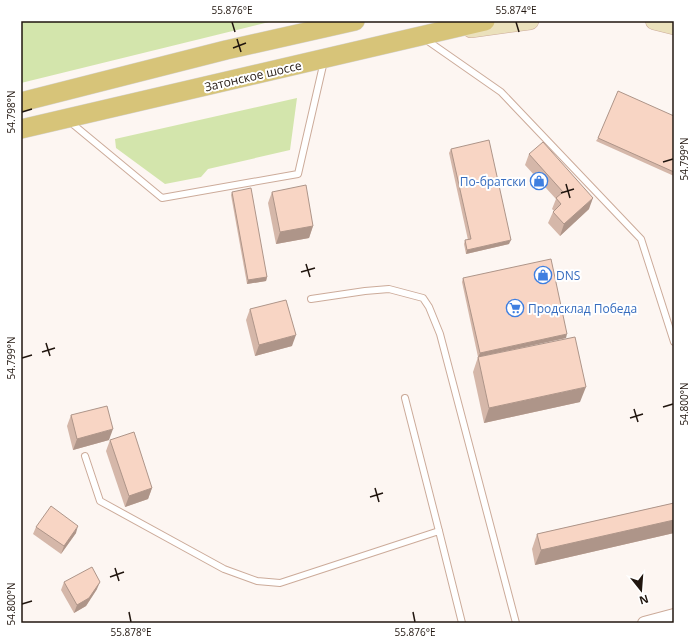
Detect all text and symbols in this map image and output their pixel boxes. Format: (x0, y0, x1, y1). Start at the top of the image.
text: 55.876°E (211, 3, 253, 17)
text: 55.874°E (495, 3, 537, 17)
street label: Затонское шоссе (203, 56, 304, 95)
text: 54.798°N (4, 90, 18, 134)
text: 54.799°N (677, 137, 691, 181)
shop icon: По-братски (529, 171, 549, 191)
place label: По-братски (460, 173, 526, 190)
shop icon: DNS (533, 265, 553, 285)
place label: DNS (556, 267, 580, 284)
supermarket icon: Продсклад Победа (505, 298, 525, 318)
place label: Продсклад Победа (528, 300, 637, 317)
text: 54.799°N (4, 336, 18, 380)
text: 54.800°N (677, 382, 691, 426)
north arrow (621, 570, 661, 610)
text: 54.800°N (4, 582, 18, 626)
text: N (638, 592, 651, 609)
text: 55.878°E (110, 625, 152, 639)
text: 55.876°E (394, 625, 436, 639)

